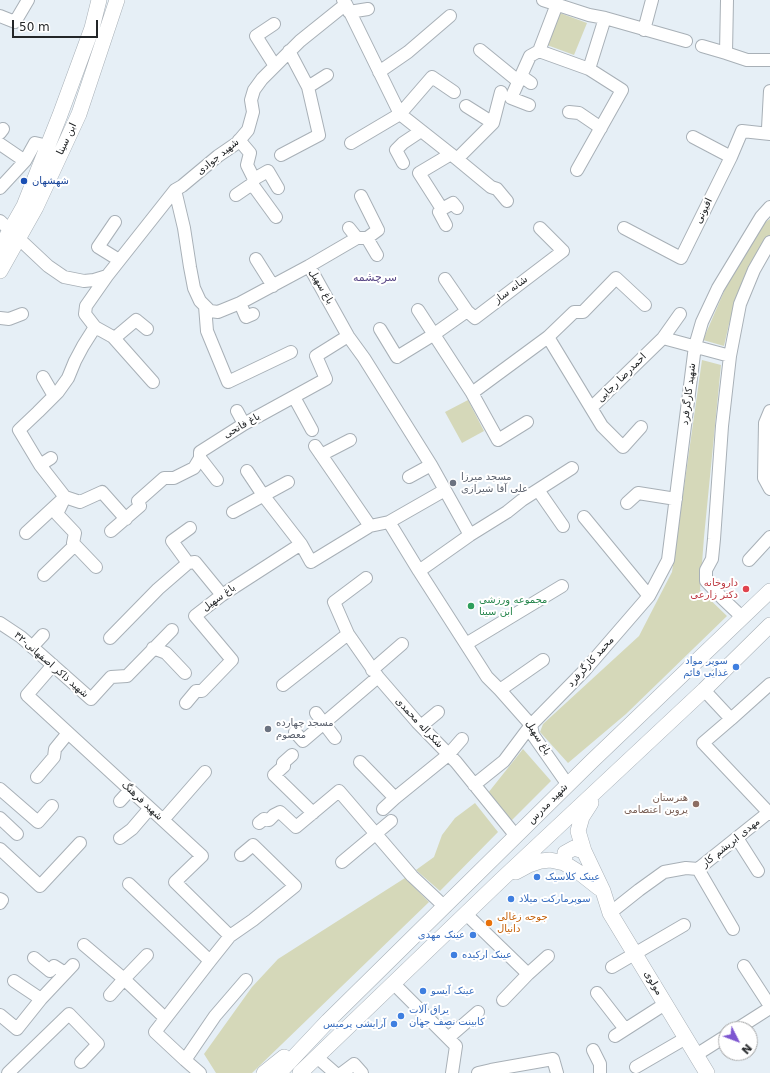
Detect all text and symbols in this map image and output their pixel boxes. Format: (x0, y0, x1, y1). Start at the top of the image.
scale bar (14, 12, 100, 38)
text: 50 m (19, 20, 50, 34)
street label: ابن سینا (54, 121, 80, 157)
street label: شهید جوادی (194, 136, 242, 178)
place label: شهشهان (32, 175, 69, 187)
marker: شهشهان (19, 176, 29, 186)
street label: افیونی (693, 196, 715, 226)
street label: باغ سهیل (306, 267, 336, 307)
district label: سرچشمه (353, 271, 397, 285)
street label: شانه ساز (492, 273, 530, 307)
street label: احمدرضا رجایی (595, 351, 649, 405)
street label: شهید کارگرفرد (679, 362, 699, 426)
street label: باغ فاتحی (222, 411, 262, 441)
place label: مسجد میرزا علی آقا شیرازی (461, 471, 528, 494)
marker: مسجد میرزا علی آقا شیرازی (448, 478, 458, 488)
place label: داروخانه دکتر زارعی (690, 577, 738, 600)
street label: باغ سهیل (200, 582, 238, 614)
marker: داروخانه دکتر زارعی (741, 584, 751, 594)
place label: مجموعه ورزشی ابن سینا (479, 594, 547, 618)
marker: مجموعه ورزشی ابن سینا (466, 601, 476, 611)
street label: ۳۲-شهید ذاکر اصفهانی (11, 629, 91, 701)
street label: محمد کارگرفرد (565, 634, 617, 690)
place label: سوپر مواد غذایی قائم (683, 655, 728, 678)
marker: سوپر مواد غذایی قائم (731, 662, 741, 672)
street label: شکراله محمدی (393, 695, 445, 751)
place label: مسجد چهارده معصوم (276, 717, 334, 740)
street label: باغ سهیل (523, 718, 553, 758)
marker: مسجد چهارده معصوم (263, 724, 273, 734)
street label: شهید فرهنگ (119, 779, 165, 823)
street label: شهید مدرس (525, 781, 571, 827)
place label: هنرستان پروین اعتصامی (624, 792, 688, 816)
marker: هنرستان پروین اعتصامی (691, 799, 701, 809)
street label: مهدی ابریشم کار (699, 816, 763, 870)
place label: عینک کلاسیک (545, 871, 600, 883)
marker: عینک کلاسیک (532, 872, 542, 882)
place label: سوپرمارکت میلاد (519, 893, 591, 905)
marker: سوپرمارکت میلاد (506, 894, 516, 904)
place label: جوجه زغالی دانیال (497, 911, 548, 934)
marker: جوجه زغالی دانیال (484, 918, 494, 928)
place label: عینک مهدی (418, 929, 465, 941)
marker: عینک مهدی (468, 930, 478, 940)
place label: عینک ارکیده (462, 949, 512, 961)
marker: عینک ارکیده (449, 950, 459, 960)
street label: مولوی (641, 969, 665, 997)
place label: عینک آیسو (431, 985, 475, 997)
marker: عینک آیسو (418, 986, 428, 996)
place label: یراق آلات کابینت نصف جهان (409, 1004, 485, 1028)
marker: یراق آلات کابینت نصف جهان (396, 1011, 406, 1021)
place label: آرایشی پرمیس (323, 1018, 386, 1030)
marker: آرایشی پرمیس (389, 1019, 399, 1029)
north arrow (718, 1021, 758, 1061)
text: N (739, 1041, 754, 1056)

